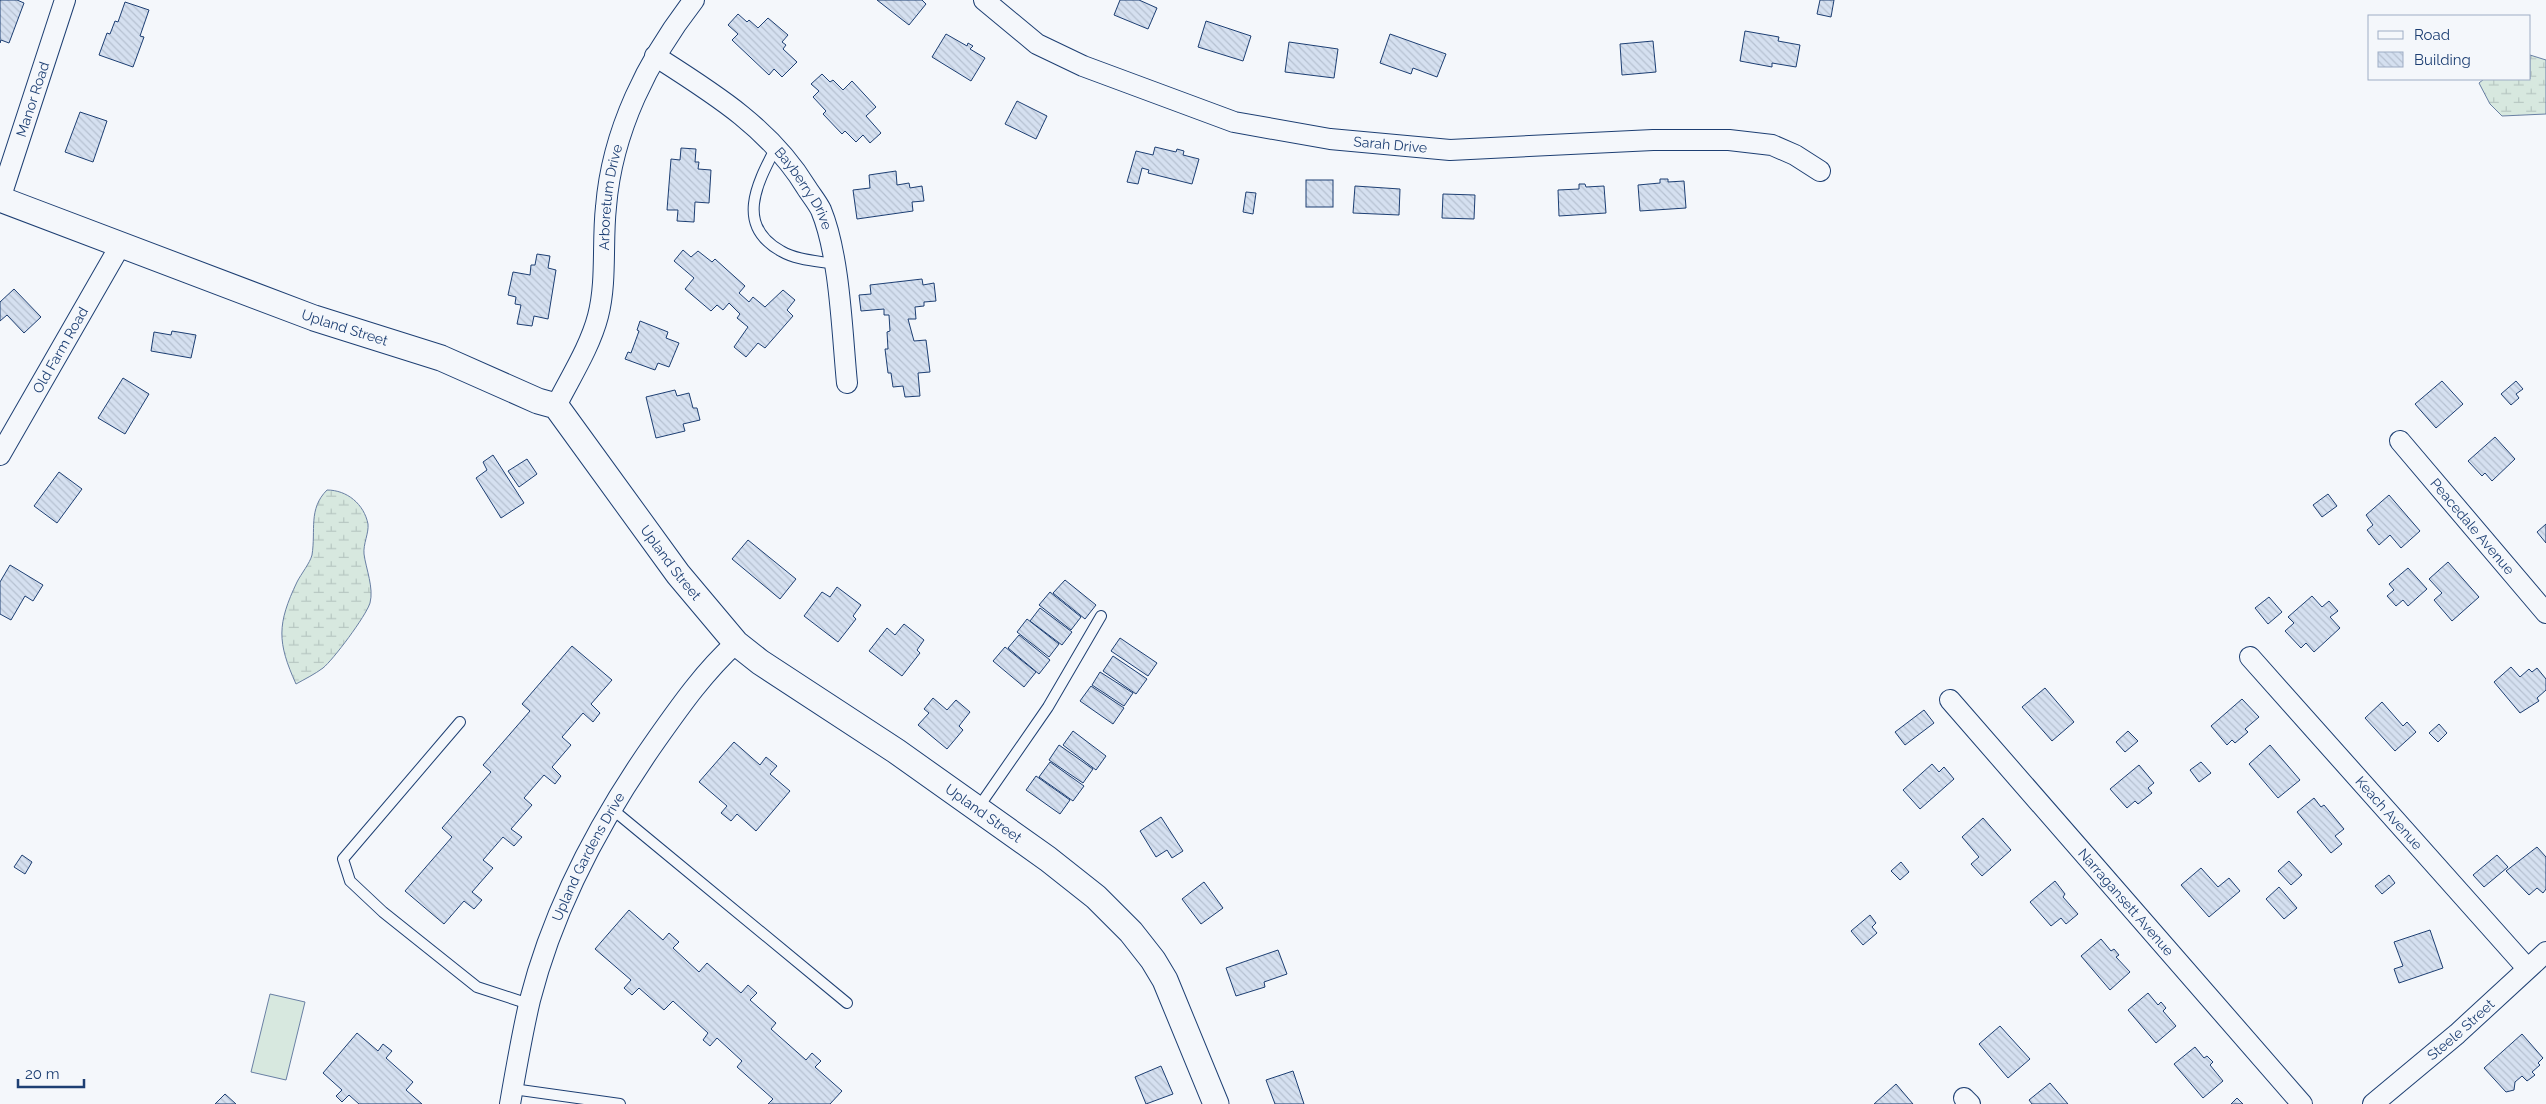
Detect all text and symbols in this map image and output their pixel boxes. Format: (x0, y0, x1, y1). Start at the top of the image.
legend (2368, 15, 2531, 80)
text: Road (2414, 26, 2450, 44)
text: Building (2414, 51, 2471, 69)
street label: Manor Road (13, 60, 52, 139)
street label: Sarah Drive (1353, 133, 1428, 156)
street label: Arboretum Drive (596, 142, 625, 251)
street label: Bayberry Drive (771, 144, 835, 231)
street label: Old Farm Road (29, 304, 91, 396)
street label: Upland Street (299, 306, 390, 349)
street label: Peacedale Avenue (2427, 475, 2518, 578)
street label: Upland Street (637, 522, 705, 604)
street label: Keach Avenue (2352, 773, 2426, 853)
street label: Upland Street (942, 781, 1025, 846)
street label: Upland Gardens Drive (549, 790, 628, 923)
street label: Narragansett Avenue (2075, 845, 2177, 959)
street label: Steele Street (2424, 996, 2498, 1063)
scale bar (18, 1056, 84, 1088)
text: 20 m (25, 1065, 60, 1083)

